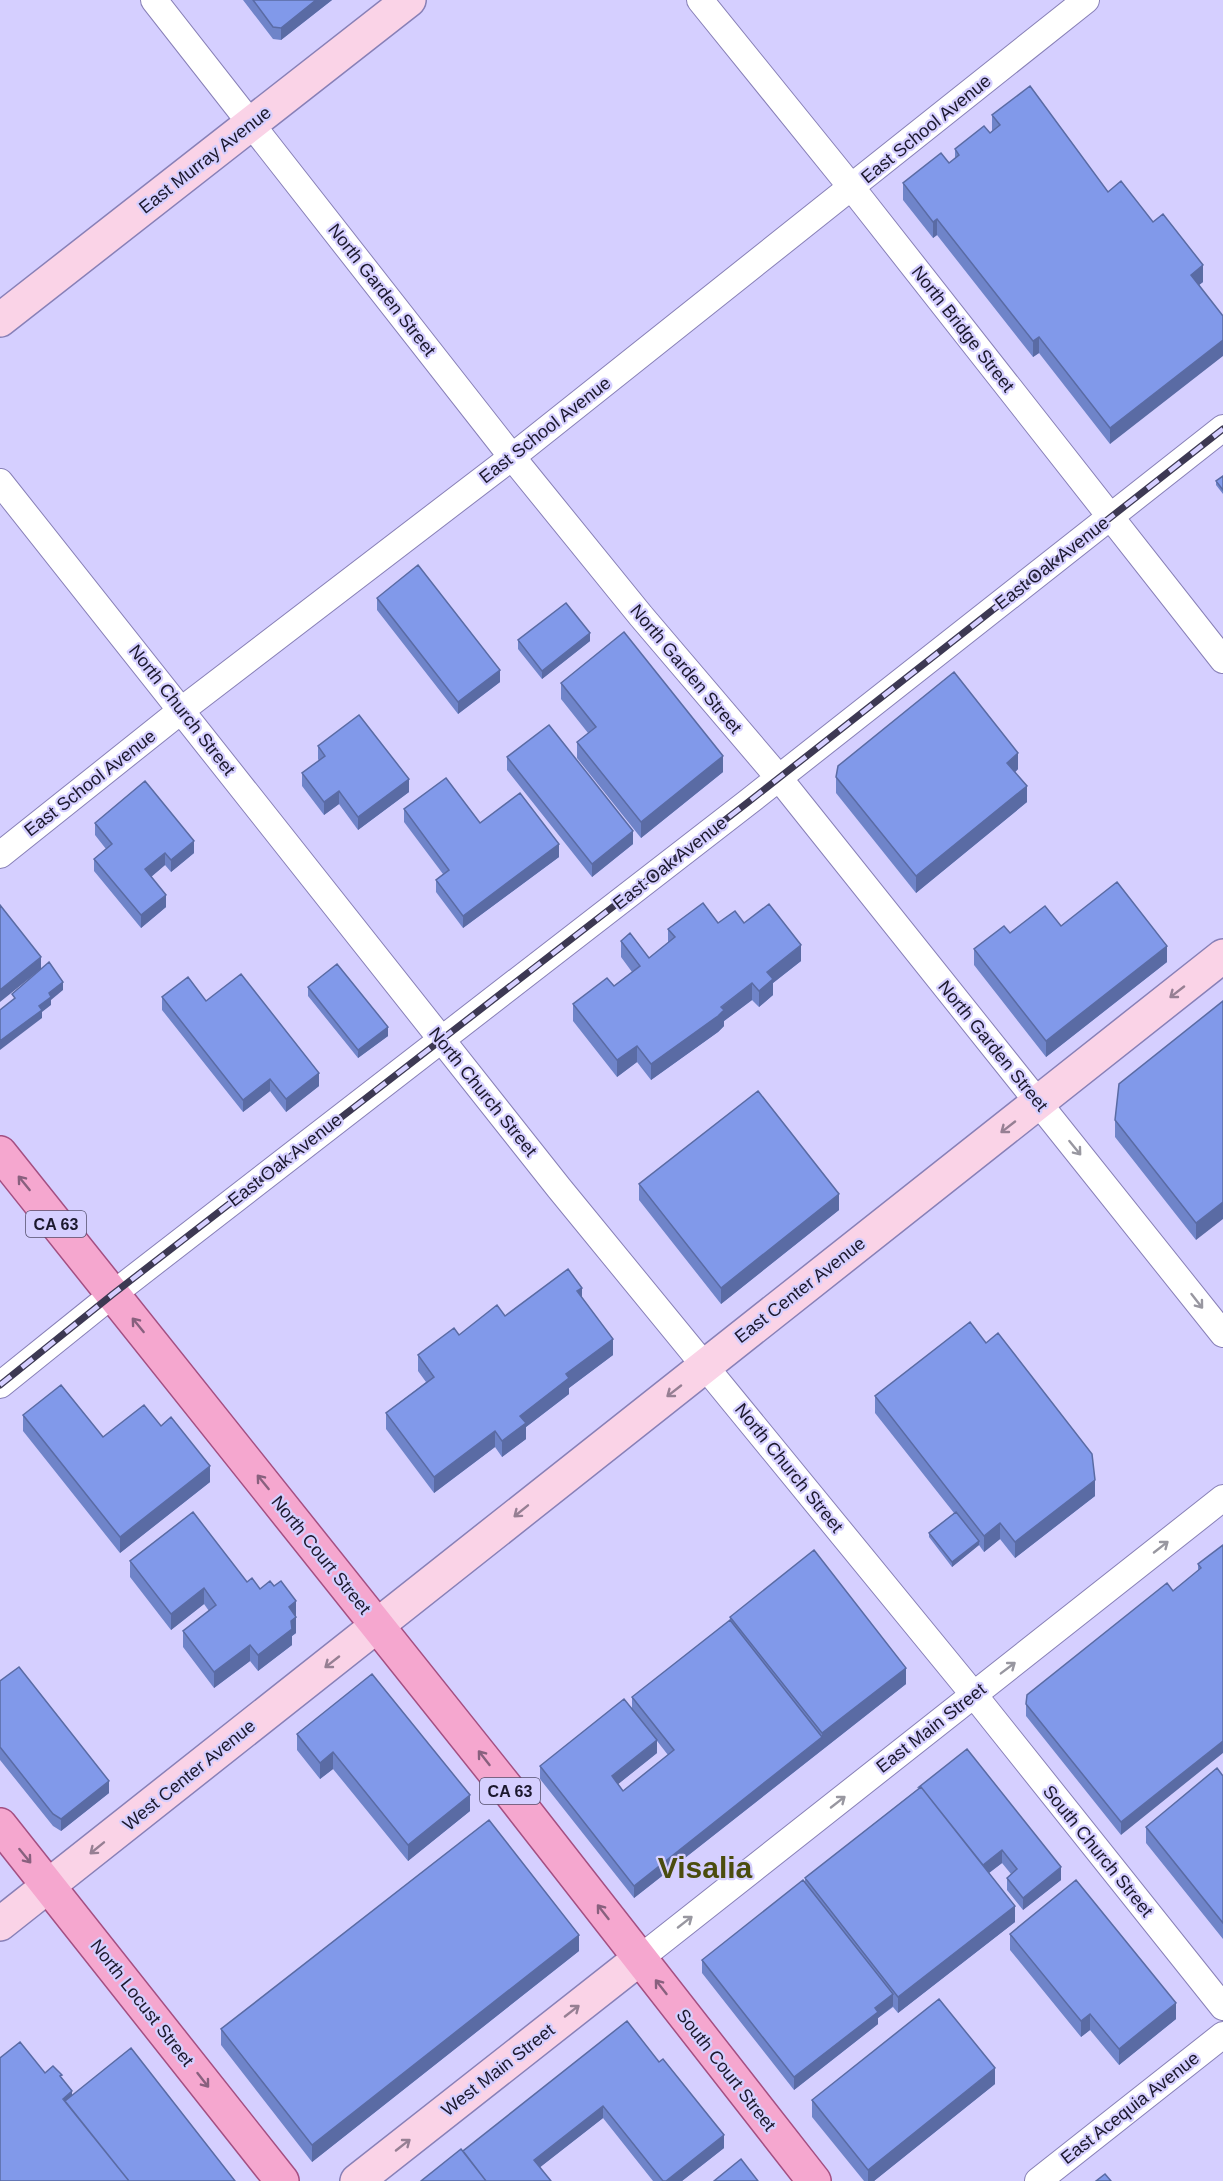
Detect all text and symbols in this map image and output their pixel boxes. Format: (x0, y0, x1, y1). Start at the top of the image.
street label: East School Avenue (857, 71, 995, 187)
street label: East Murray Avenue (135, 102, 275, 218)
street label: North Garden Street (324, 220, 440, 360)
street label: North Bridge Street (908, 262, 1018, 396)
street label: East School Avenue (475, 373, 615, 487)
street label: East Oak Avenue (991, 512, 1113, 614)
street label: North Garden Street (626, 600, 746, 738)
street label: North Church Street (125, 641, 239, 779)
street label: East School Avenue (20, 726, 160, 840)
street label: East Oak Avenue (609, 812, 731, 914)
street label: North Garden Street (934, 977, 1052, 1115)
one-way arrow (1169, 986, 1185, 999)
street label: North Church Street (425, 1024, 541, 1160)
street label: East Oak Avenue (224, 1109, 346, 1211)
one-way arrow (1000, 1120, 1016, 1133)
one-way arrow (1068, 1140, 1081, 1156)
one-way arrow (17, 1175, 30, 1191)
road number: CA 63 (26, 1211, 86, 1237)
street label: East Center Avenue (731, 1233, 869, 1347)
one-way arrow (1190, 1292, 1203, 1308)
one-way arrow (132, 1318, 145, 1334)
one-way arrow (666, 1384, 682, 1397)
street label: North Church Street (731, 1400, 847, 1536)
one-way arrow (256, 1474, 269, 1490)
street label: North Court Street (267, 1492, 375, 1618)
one-way arrow (513, 1505, 529, 1518)
one-way arrow (1153, 1541, 1169, 1554)
one-way arrow (325, 1655, 341, 1668)
one-way arrow (999, 1662, 1015, 1675)
street label: East Main Street (872, 1679, 990, 1777)
street label: West Center Avenue (119, 1715, 259, 1835)
one-way arrow (477, 1750, 490, 1766)
road number: CA 63 (480, 1778, 540, 1804)
street label: South Church Street (1039, 1781, 1157, 1921)
one-way arrow (830, 1795, 846, 1808)
one-way arrow (89, 1842, 105, 1855)
one-way arrow (18, 1848, 31, 1864)
district label: Visalia (658, 1851, 753, 1884)
one-way arrow (596, 1905, 609, 1921)
one-way arrow (677, 1916, 693, 1929)
street label: North Locust Street (86, 1936, 198, 2070)
one-way arrow (654, 1979, 667, 1995)
one-way arrow (564, 2004, 580, 2017)
street label: South Court Street (672, 2005, 780, 2135)
street label: West Main Street (438, 2020, 558, 2120)
street label: East Acequia Avenue (1057, 2048, 1203, 2168)
one-way arrow (197, 2072, 210, 2088)
one-way arrow (395, 2138, 411, 2151)

